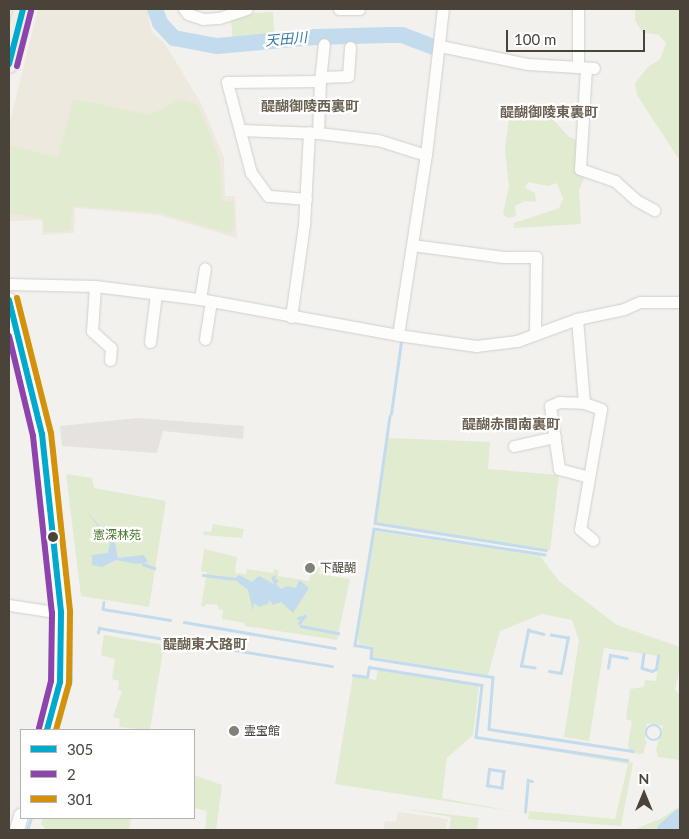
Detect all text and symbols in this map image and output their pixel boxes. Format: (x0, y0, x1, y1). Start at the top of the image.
scale bar (509, 20, 648, 52)
water label: 天田川 (264, 29, 308, 49)
text: 100 m (514, 30, 556, 48)
district label: 醍醐御陵西裏町 (261, 98, 359, 114)
district label: 醍醐御陵東裏町 (500, 104, 598, 120)
district label: 醍醐赤間南裏町 (462, 416, 560, 432)
park label: 憲深林苑 (93, 528, 141, 542)
unlabelled marker (48, 532, 58, 542)
place label: 下醍醐 (320, 561, 356, 575)
marker: 下醍醐 (304, 562, 316, 574)
district label: 醍醐東大路町 (163, 636, 247, 652)
place label: 霊宝館 (244, 724, 280, 738)
marker: 霊宝館 (228, 725, 240, 737)
legend (20, 729, 195, 819)
text: 305 (67, 740, 93, 758)
text: 2 (67, 765, 76, 783)
north arrow (619, 769, 669, 819)
text: N (639, 770, 649, 787)
text: 301 (67, 790, 93, 808)

